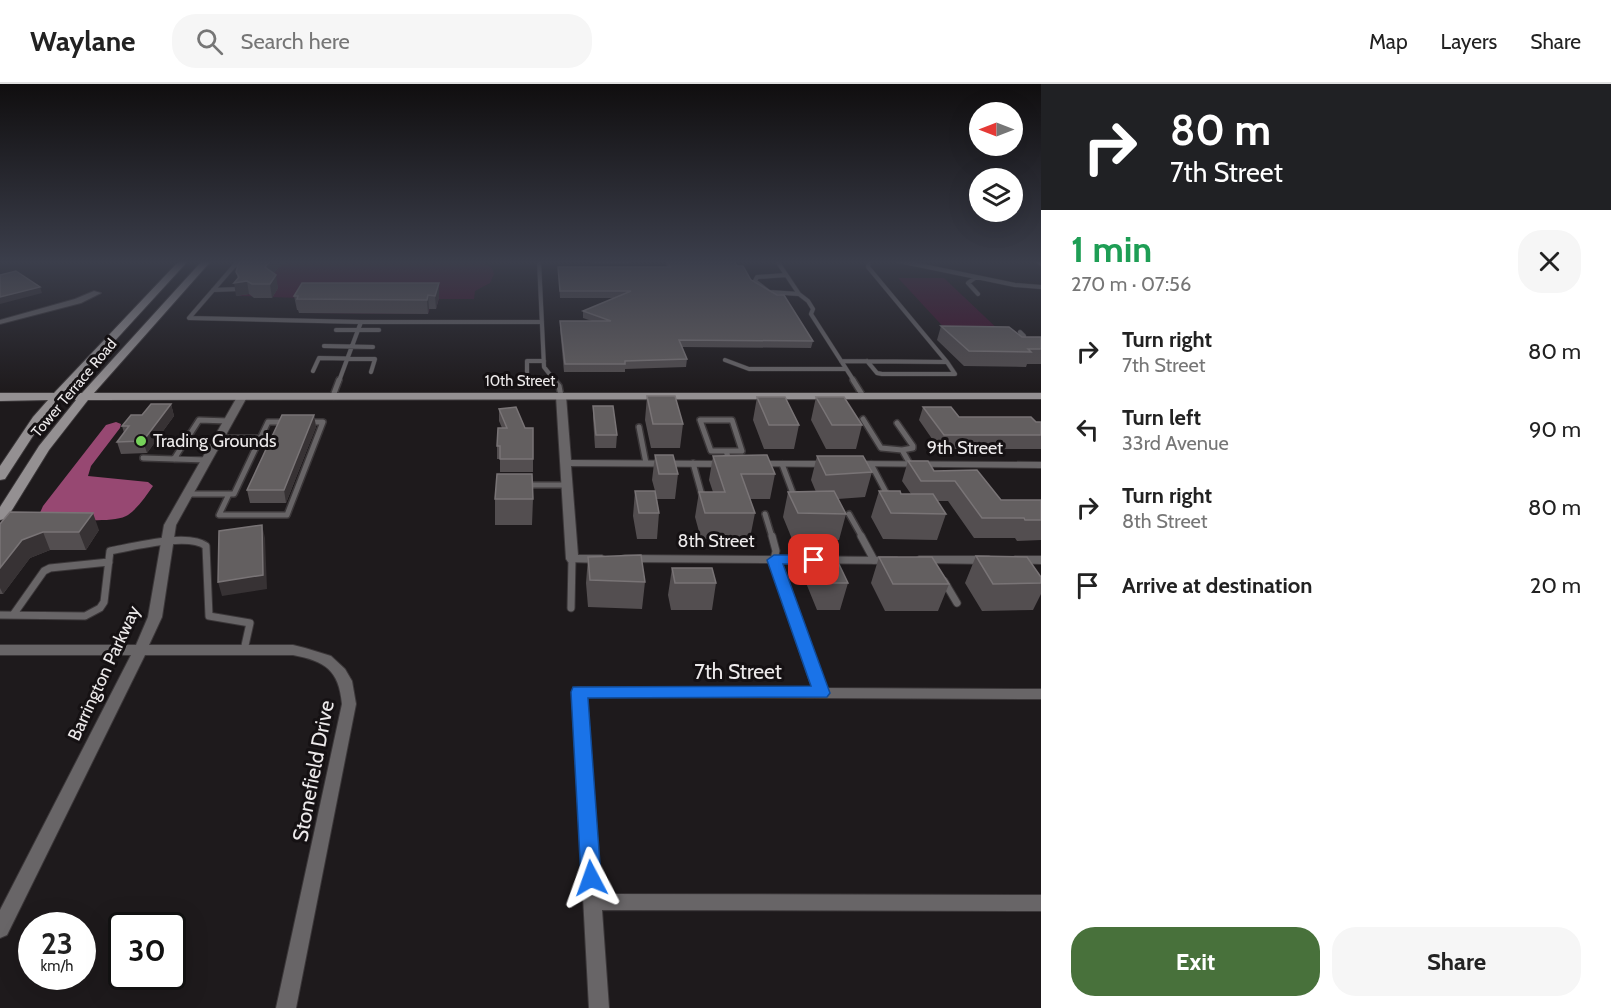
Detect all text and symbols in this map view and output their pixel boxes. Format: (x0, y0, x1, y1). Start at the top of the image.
search box (172, 14, 592, 68)
text: Waylane (30, 24, 136, 58)
icon: search (193, 25, 226, 58)
text: Search here (241, 28, 350, 55)
text: Map (1369, 29, 1408, 54)
text: Layers (1441, 29, 1497, 54)
text: Share (1530, 29, 1581, 54)
north arrow (969, 102, 1023, 156)
map controls (969, 102, 1023, 222)
text: 80 m (1170, 104, 1271, 156)
icon: right (1071, 108, 1149, 186)
text: 7th Street (1170, 156, 1283, 189)
button: layers (969, 168, 1023, 222)
text: 1 min (1071, 227, 1152, 271)
button: close (1518, 230, 1581, 293)
text: 270 m · 07:56 (1071, 272, 1191, 296)
text: Turn right (1122, 326, 1212, 353)
street label: Tower Terrace Road (28, 335, 120, 441)
icon: right (1071, 335, 1104, 368)
text: 80 m (1528, 338, 1581, 365)
text: 7th Street (1122, 353, 1206, 377)
street label: 10th Street (485, 372, 555, 390)
text: Turn left (1122, 404, 1201, 431)
icon: left (1071, 413, 1104, 446)
text: 90 m (1529, 416, 1581, 443)
place label: Trading Grounds (153, 430, 276, 452)
text: 33rd Avenue (1122, 431, 1229, 455)
marker: Trading Grounds (134, 434, 148, 448)
street label: 9th Street (927, 437, 1003, 459)
text: Turn right (1122, 482, 1212, 509)
icon: right (1071, 491, 1104, 524)
text: 80 m (1528, 494, 1581, 521)
text: 8th Street (1122, 509, 1208, 533)
street label: 8th Street (677, 530, 755, 552)
pin (788, 534, 839, 585)
icon: arrive (797, 543, 830, 576)
icon: arrive (1071, 569, 1104, 602)
text: Arrive at destination (1122, 572, 1312, 599)
text: 20 m (1530, 572, 1581, 599)
street label: Barrington Parkway (63, 602, 145, 744)
street label: 7th Street (694, 659, 782, 684)
street label: Stonefield Drive (287, 698, 339, 844)
position arrow (559, 846, 623, 910)
speed limit sign: 30 (108, 912, 186, 990)
text: 23 (41, 925, 73, 962)
button: Exit (1071, 927, 1320, 996)
button: Share (1332, 927, 1581, 996)
text: km/h (41, 957, 73, 975)

